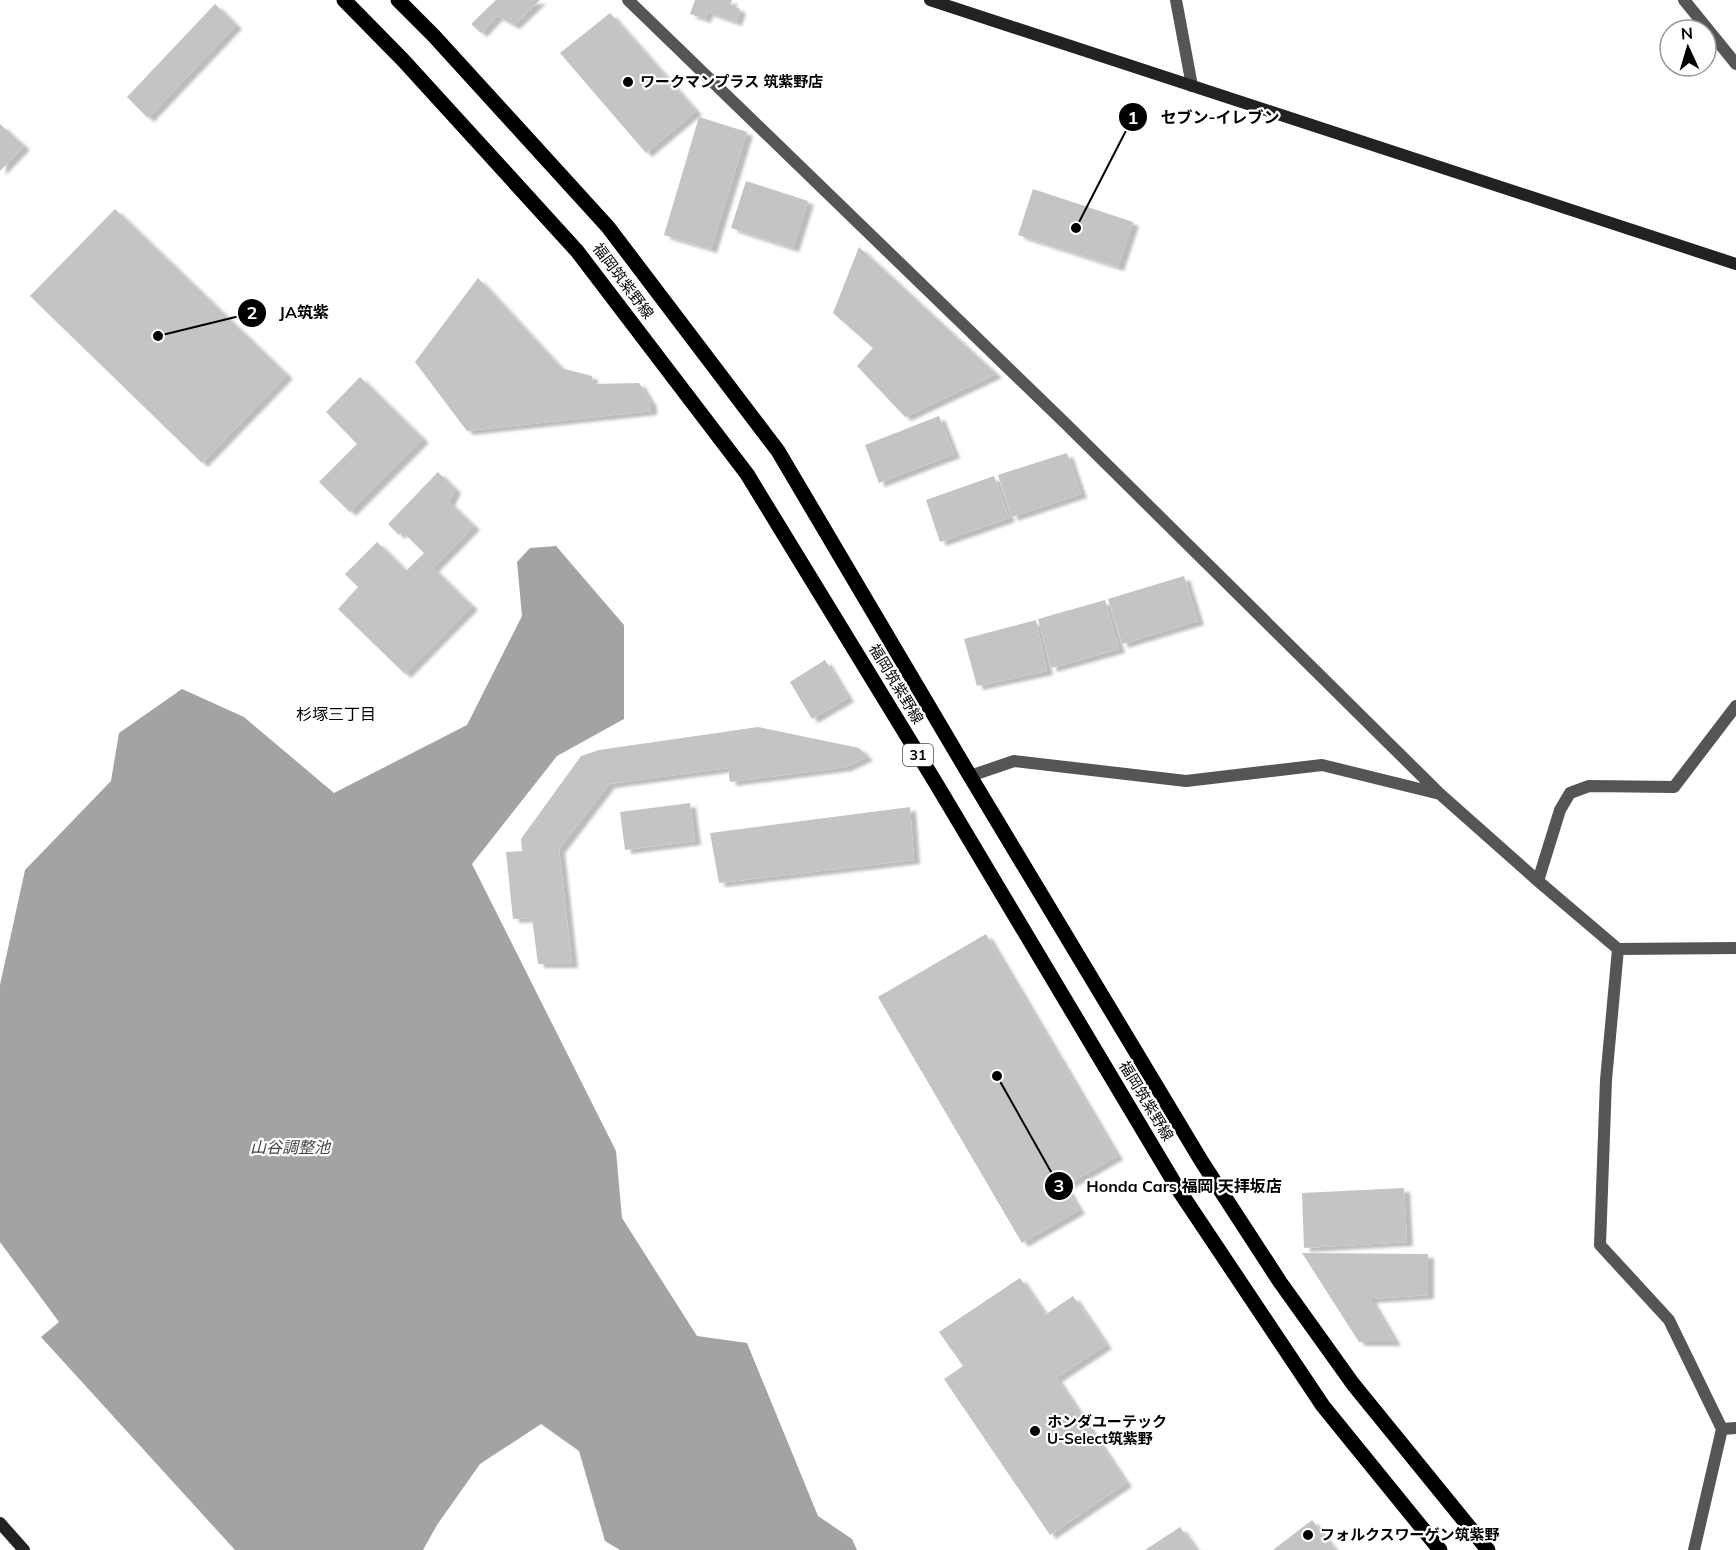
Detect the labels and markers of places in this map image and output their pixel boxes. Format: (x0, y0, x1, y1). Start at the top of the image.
place label: ワークマンプラス 筑紫野店 (640, 72, 823, 91)
marker: ワークマンプラス 筑紫野店 (621, 75, 635, 89)
callout: セブン-イレブン (1118, 100, 1291, 134)
callout: JA筑紫 (237, 296, 340, 330)
callout: Honda Cars 福岡 天拝坂店 (1044, 1169, 1294, 1203)
place label: ホンダユーテック U-Select筑紫野 (1047, 1412, 1167, 1448)
marker: ホンダユーテック U-Select筑紫野 (1028, 1424, 1042, 1438)
place label: フォルクスワーゲン筑紫野 (1320, 1525, 1500, 1544)
marker: フォルクスワーゲン筑紫野 (1301, 1528, 1315, 1542)

